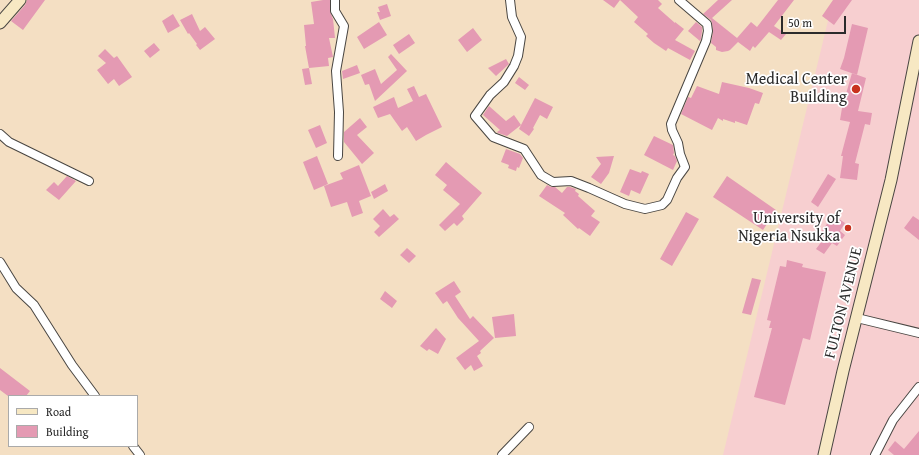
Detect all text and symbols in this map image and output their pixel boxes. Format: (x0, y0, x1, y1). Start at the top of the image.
scale bar (783, 8, 848, 34)
text: 50 m (788, 14, 812, 31)
place label: Medical Center Building (746, 70, 847, 108)
marker: Medical Center Building (850, 83, 862, 95)
place label: University of Nigeria Nsukka (738, 209, 840, 247)
marker: University of Nigeria Nsukka (843, 223, 853, 233)
street label: FULTON AVENUE (821, 245, 867, 361)
legend (8, 395, 138, 447)
text: Road (46, 403, 71, 420)
text: Building (46, 423, 89, 440)

